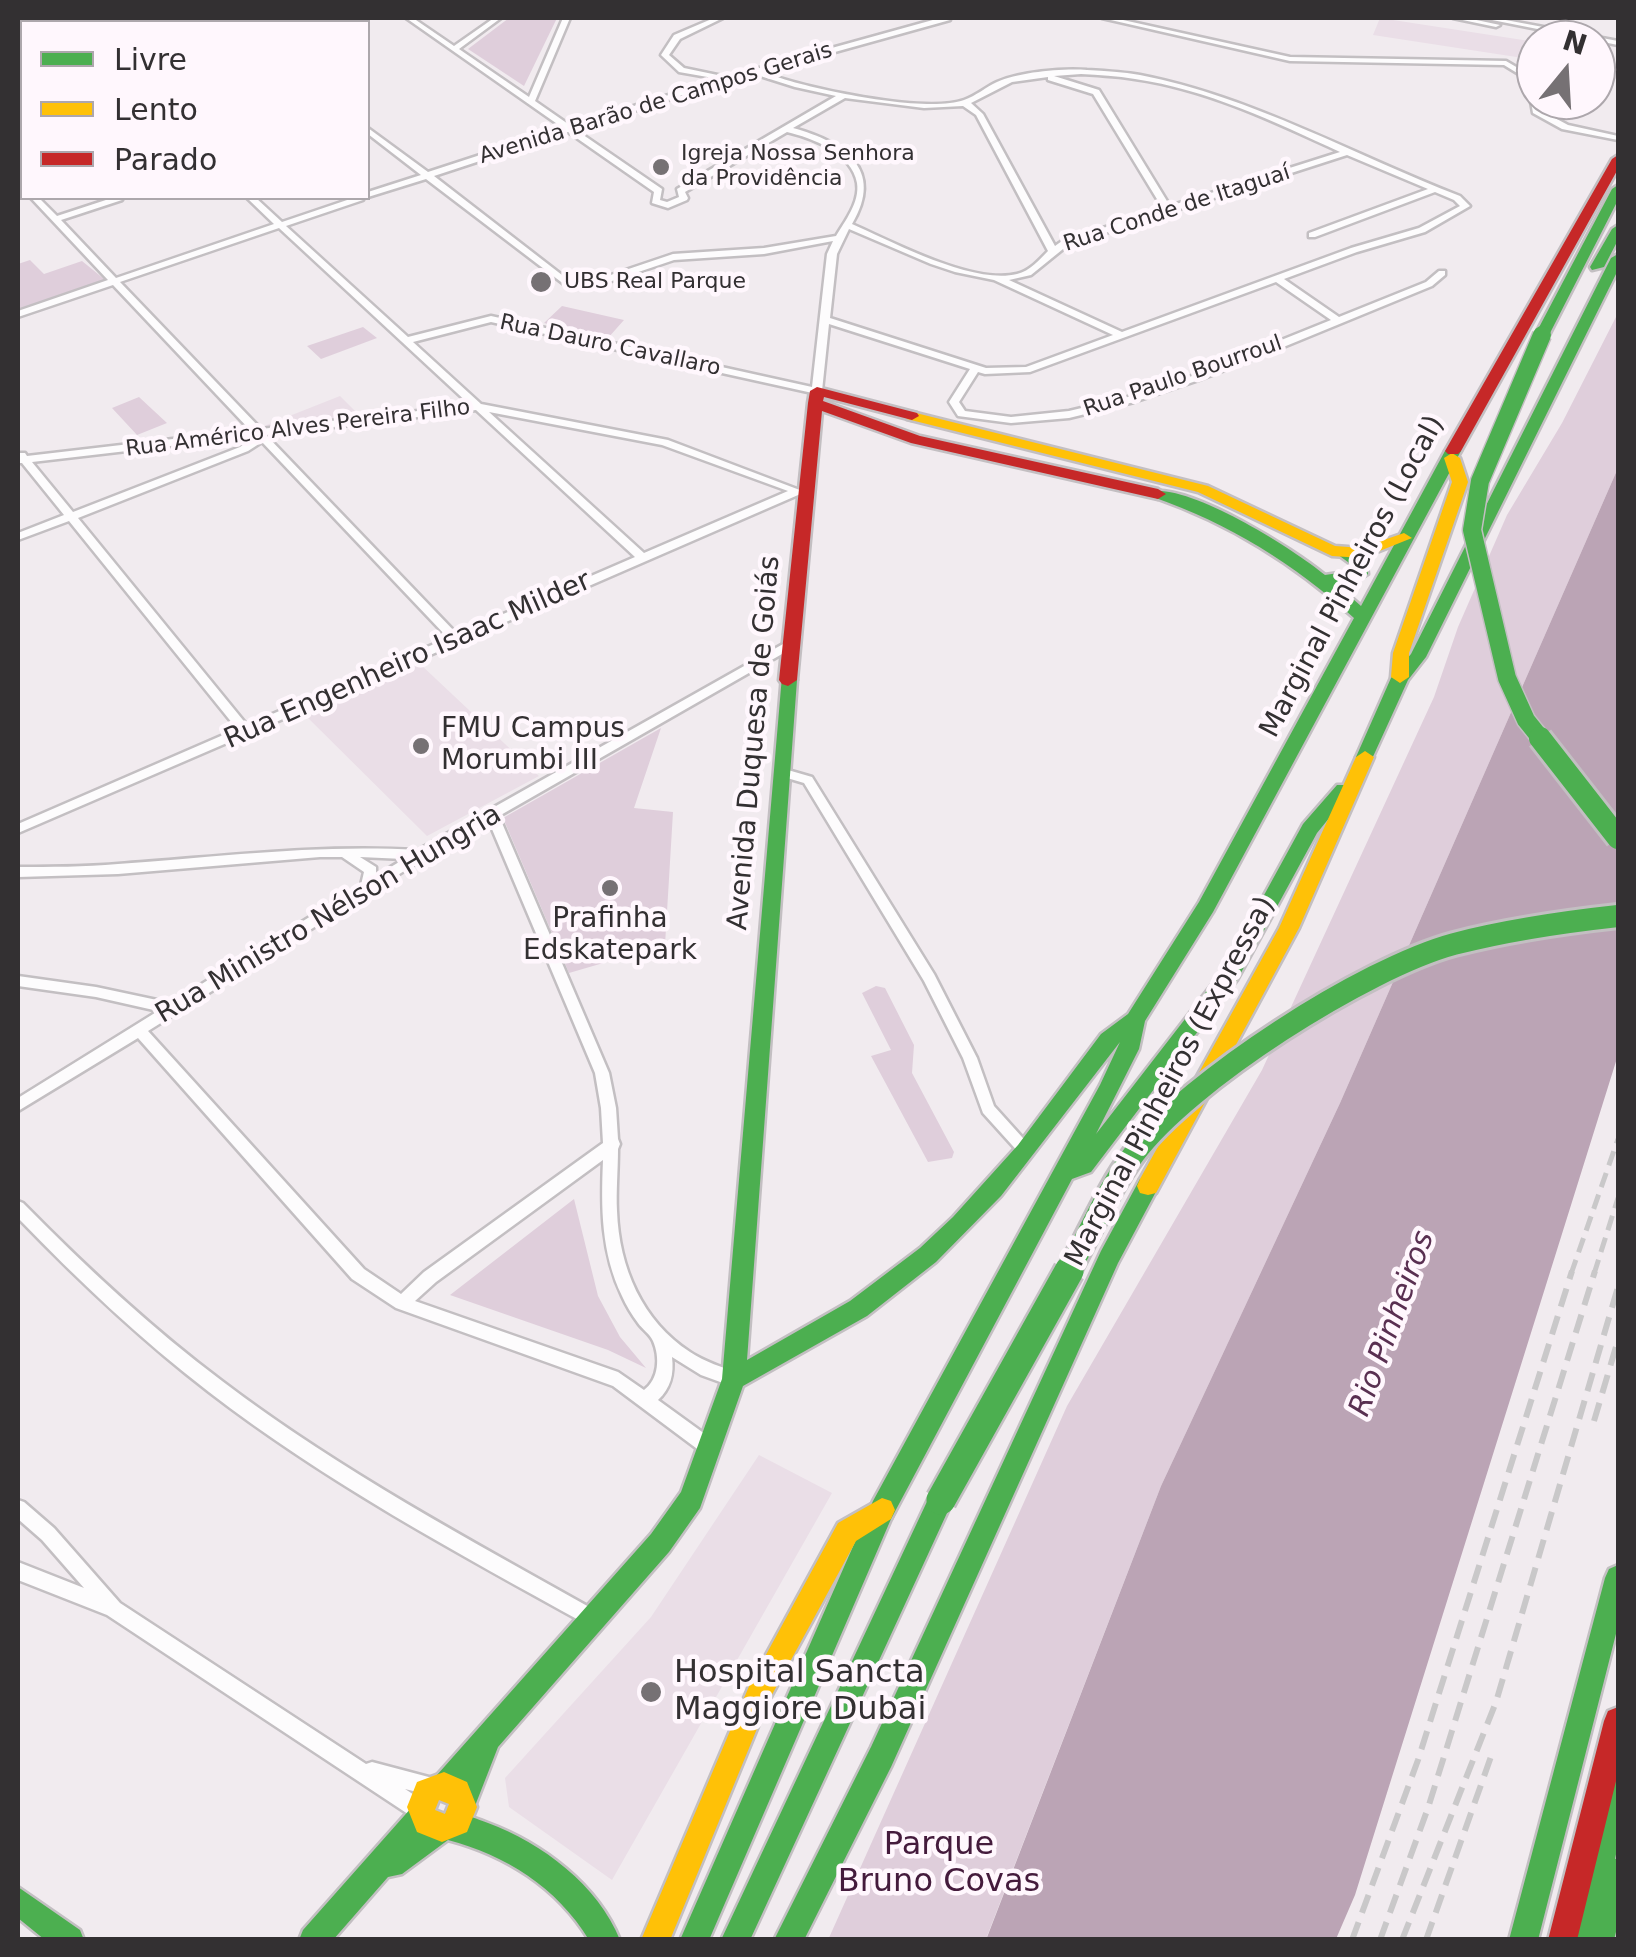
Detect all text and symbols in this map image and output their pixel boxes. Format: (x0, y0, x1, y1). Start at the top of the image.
legend (20, 20, 370, 200)
north arrow (1516, 20, 1616, 120)
text: N (1559, 24, 1591, 62)
street label: Avenida Barão de Campos Gerais (476, 38, 836, 170)
text: Livre (114, 42, 187, 77)
text: Lento (114, 92, 198, 127)
place label: Igreja Nossa Senhora da Providência (681, 141, 915, 192)
text: Parado (114, 142, 217, 177)
marker: Igreja Nossa Senhora da Providência (650, 156, 672, 178)
street label: Rua Conde de Itaguaí (1060, 160, 1294, 258)
marker: UBS Real Parque (528, 269, 554, 295)
place label: UBS Real Parque (564, 269, 746, 295)
street label: Rua Dauro Cavallaro (497, 310, 723, 382)
street label: Rua Paulo Bourroul (1080, 331, 1286, 423)
street label: Rua Américo Alves Pereira Filho (124, 395, 472, 463)
street label: Marginal Pinheiros (Local) (1254, 410, 1452, 744)
street label: Avenida Duquesa de Goiás (722, 554, 788, 932)
street label: Rua Engenheiro Isaac Milder (220, 565, 596, 757)
place label: FMU Campus Morumbi III (441, 713, 625, 779)
marker: FMU Campus Morumbi III (410, 735, 432, 757)
street label: Rua Ministro Nélson Hungria (150, 798, 508, 1032)
marker: Prafinha Edskatepark (599, 877, 621, 899)
street label: Marginal Pinheiros (Expressa) (1059, 891, 1283, 1273)
place label: Prafinha Edskatepark (523, 903, 697, 969)
water label: Rio Pinheiros (1343, 1226, 1443, 1422)
place label: Hospital Sancta Maggiore Dubai (674, 1655, 926, 1730)
marker: Hospital Sancta Maggiore Dubai (638, 1679, 664, 1705)
park label: Parque Bruno Covas (838, 1827, 1040, 1902)

